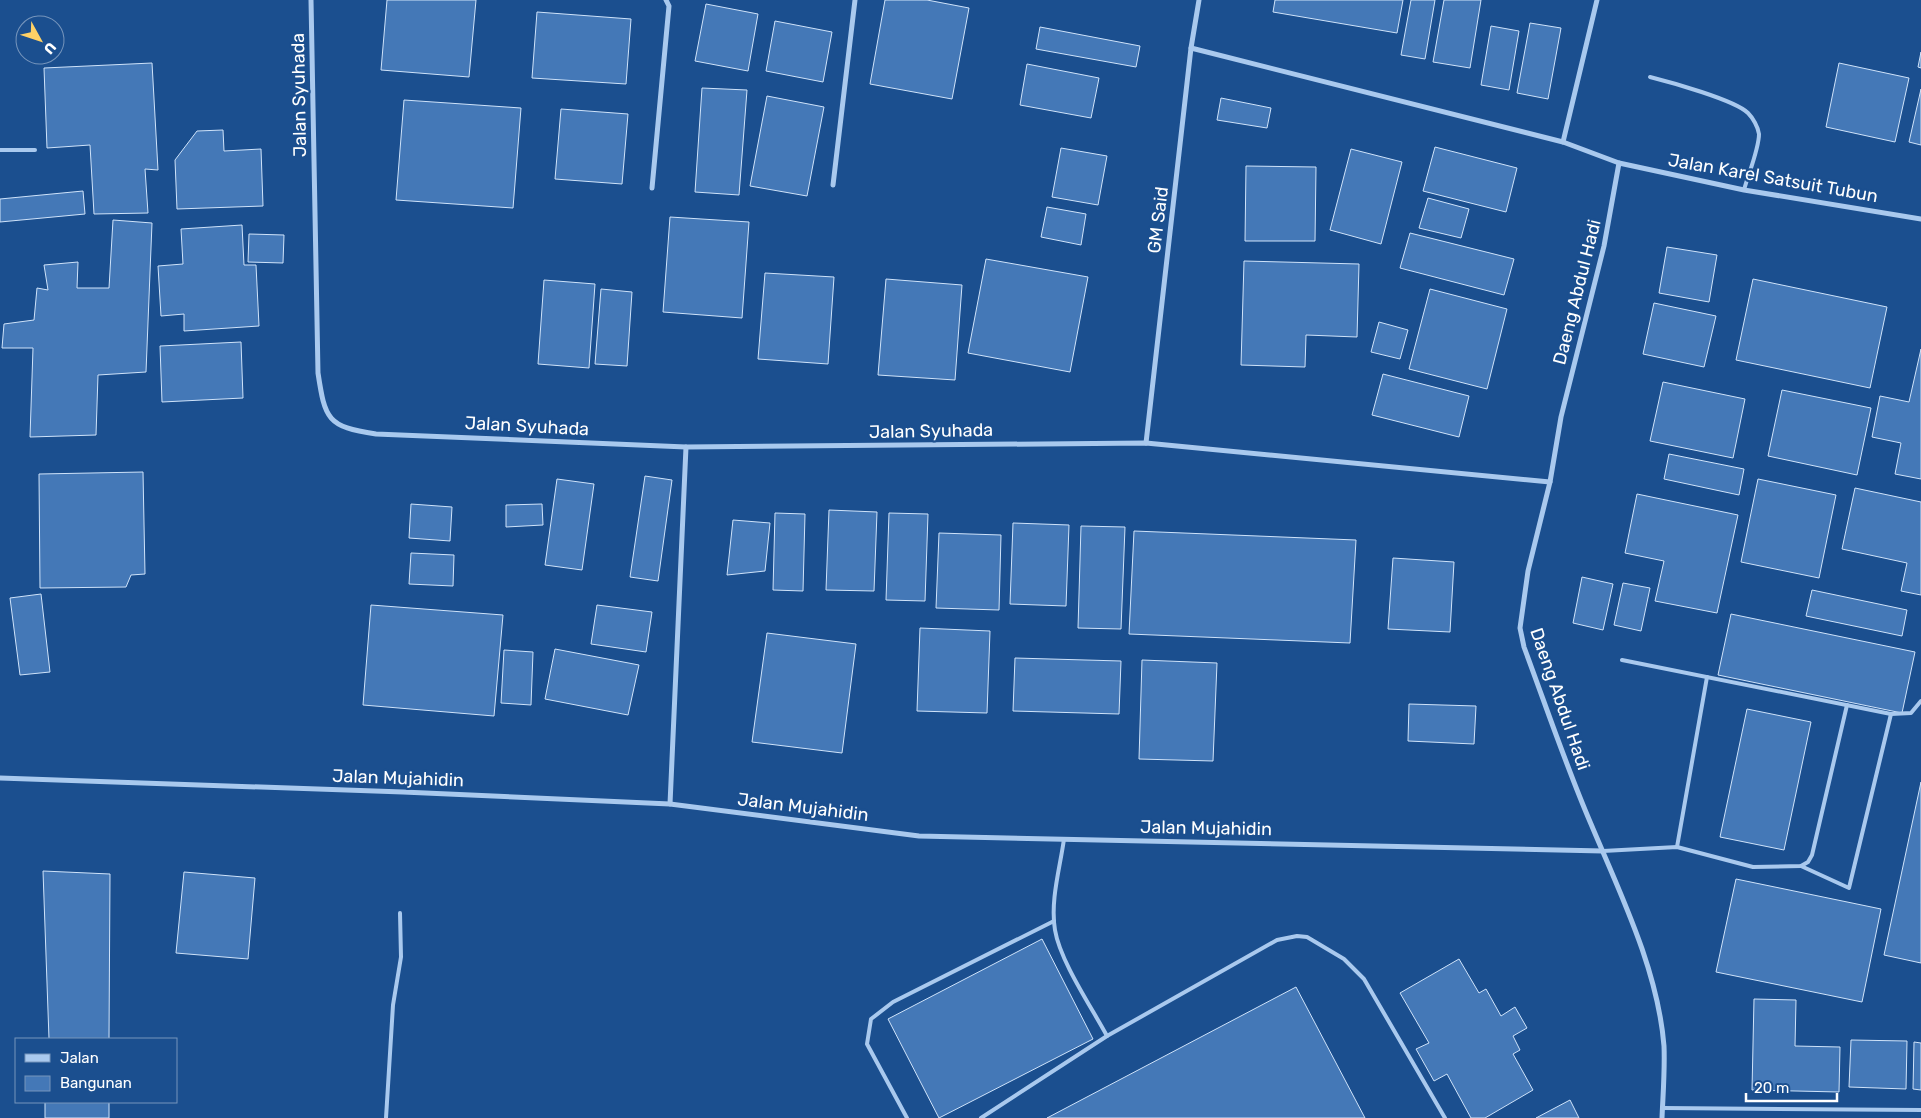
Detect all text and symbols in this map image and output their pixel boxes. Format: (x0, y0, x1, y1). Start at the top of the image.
north arrow (15, 15, 65, 65)
street label: Jalan Syuhada (287, 33, 311, 157)
text: U (40, 39, 59, 57)
street label: Jalan Karel Satsuit Tubun (1666, 149, 1880, 207)
street label: GM Said (1143, 185, 1173, 255)
street label: Daeng Abdul Hadi (1548, 217, 1606, 367)
street label: Jalan Syuhada (464, 412, 590, 440)
street label: Jalan Syuhada (869, 419, 993, 443)
street label: Daeng Abdul Hadi (1525, 625, 1595, 773)
street label: Jalan Mujahidin (332, 765, 464, 791)
street label: Jalan Mujahidin (736, 788, 870, 826)
street label: Jalan Mujahidin (1140, 816, 1272, 840)
legend (15, 1038, 178, 1103)
text: Jalan (60, 1049, 99, 1067)
scale bar (1746, 1070, 1837, 1102)
text: Bangunan (60, 1074, 132, 1092)
text: 20 m (1754, 1079, 1789, 1097)

